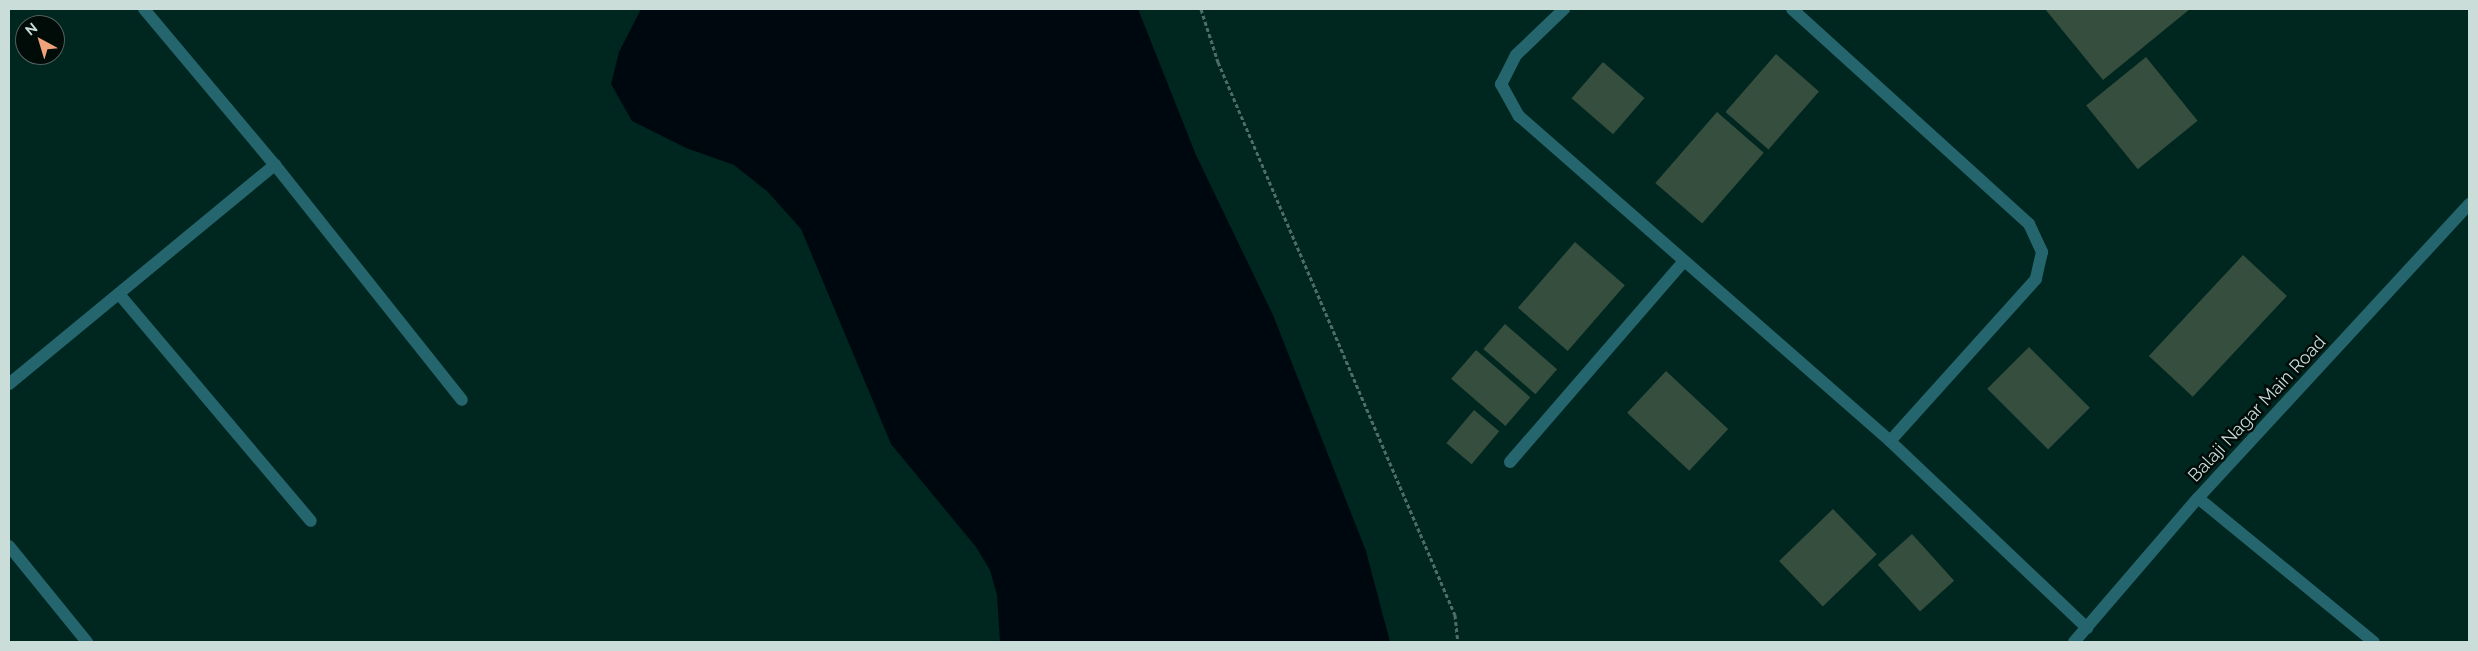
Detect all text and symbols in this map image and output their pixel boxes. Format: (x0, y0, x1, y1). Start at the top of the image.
north arrow (15, 15, 65, 65)
text: N (22, 20, 40, 39)
street label: Balaji Nagar Main Road (2184, 331, 2330, 487)

